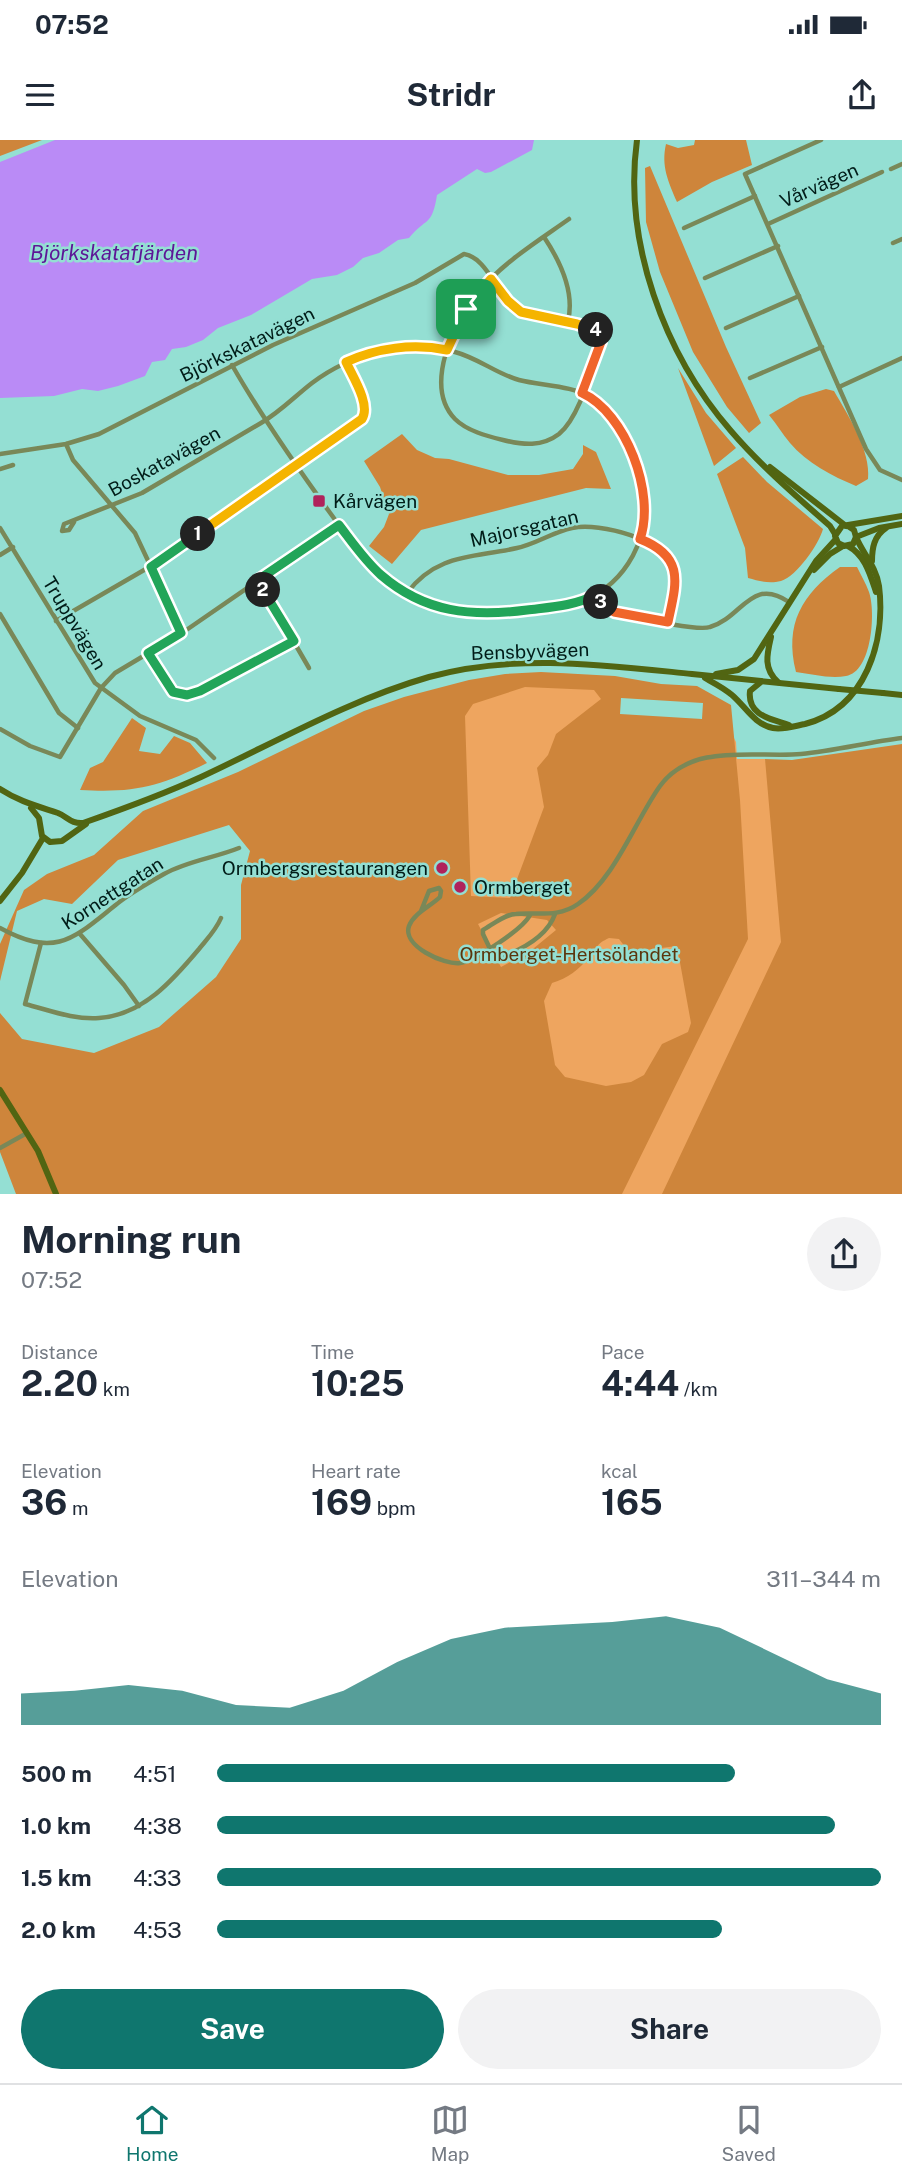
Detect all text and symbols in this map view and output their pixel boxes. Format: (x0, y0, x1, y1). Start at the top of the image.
text: 07:52 (35, 9, 109, 40)
icon: menu (21, 76, 59, 114)
text: Stridr (406, 76, 496, 113)
icon: share (843, 76, 881, 114)
street label: Vårvägen (776, 158, 862, 212)
water label: Björkskatafjärden (30, 240, 198, 265)
pin (436, 279, 496, 339)
icon: arrive (447, 290, 485, 328)
street label: Björkskatavägen (176, 302, 318, 386)
pin: 4 (578, 312, 614, 348)
text: 4 (589, 318, 602, 340)
street label: Boskatavägen (104, 421, 224, 501)
place label: Kårvägen (333, 490, 417, 512)
marker: Kårvägen (311, 493, 327, 509)
street label: Majorsgatan (468, 505, 580, 551)
pin: 1 (180, 516, 216, 552)
text: 1 (193, 522, 202, 544)
street label: Truppvägen (39, 572, 111, 674)
pin: 2 (246, 573, 280, 608)
text: 2 (256, 578, 269, 600)
pin: 3 (584, 584, 618, 620)
text: 3 (594, 590, 607, 612)
street label: Bensbyvägen (470, 638, 590, 664)
street label: Kornettgatan (57, 852, 167, 934)
place label: Ormbergsrestaurangen (222, 857, 428, 879)
marker: Ormbergsrestaurangen (434, 860, 450, 876)
place label: Ormberget (474, 876, 570, 898)
marker: Ormberget (452, 879, 468, 895)
park label: Ormberget-Hertsölandet (459, 943, 679, 965)
text: Morning run (21, 1217, 242, 1262)
button: share (807, 1217, 881, 1291)
text: 07:52 (21, 1266, 82, 1293)
text: Distance (21, 1341, 98, 1363)
text: Time (311, 1341, 354, 1363)
text: Pace (601, 1341, 644, 1363)
text: 2.20 (21, 1363, 98, 1404)
text: 10:25 (311, 1363, 405, 1404)
text: 4:44 (601, 1363, 679, 1404)
text: km (98, 1378, 130, 1400)
text: /km (679, 1378, 718, 1400)
text: Elevation (21, 1460, 102, 1482)
text: Heart rate (311, 1460, 401, 1482)
text: kcal (601, 1460, 638, 1482)
text: 36 (21, 1482, 67, 1523)
text: 169 (311, 1482, 372, 1523)
text: 165 (601, 1482, 663, 1523)
text: m (67, 1497, 88, 1519)
text: bpm (372, 1497, 416, 1519)
text: Elevation (21, 1565, 119, 1592)
text: 311–344 m (766, 1565, 881, 1592)
text: 500 m (21, 1760, 92, 1787)
text: 4:51 (133, 1760, 177, 1787)
text: 1.0 km (21, 1812, 91, 1839)
text: 4:38 (133, 1812, 182, 1839)
text: 1.5 km (21, 1864, 92, 1891)
text: 4:33 (133, 1864, 181, 1891)
text: 2.0 km (21, 1916, 96, 1943)
text: 4:53 (133, 1916, 182, 1943)
button: Save (21, 1989, 444, 2069)
button: Share (458, 1989, 881, 2069)
tab: Home (126, 2101, 178, 2165)
tab: Map (431, 2101, 469, 2165)
tab: Saved (722, 2101, 776, 2165)

